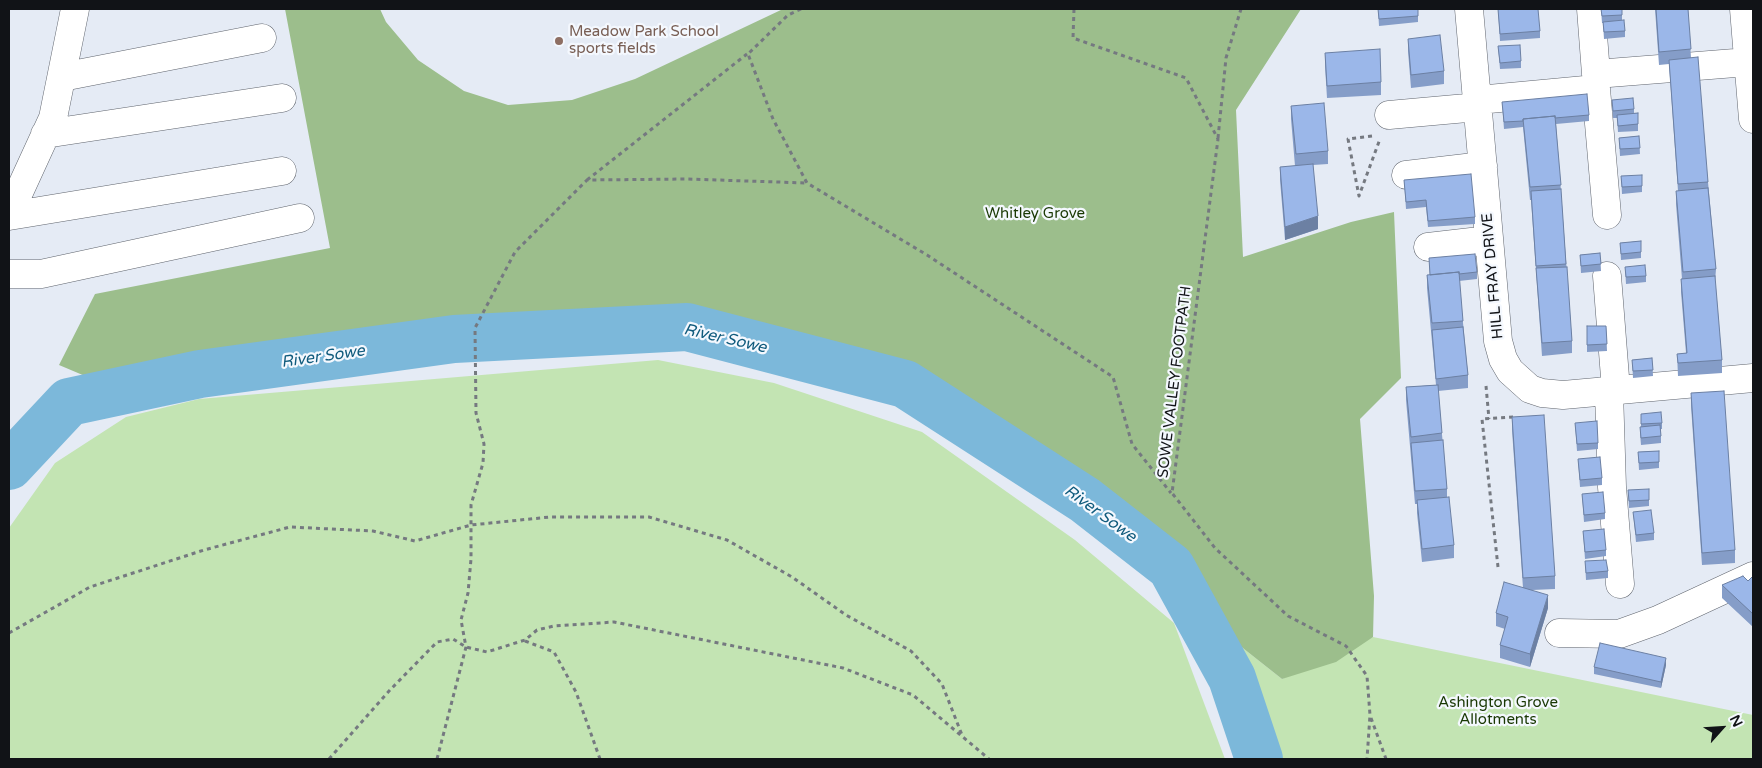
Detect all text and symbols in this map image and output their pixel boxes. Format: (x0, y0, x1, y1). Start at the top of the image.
place label: Meadow Park School sports fields (569, 23, 719, 58)
marker: Meadow Park School sports fields (553, 35, 565, 47)
park label: Whitley Grove (985, 205, 1085, 223)
street label: HILL FRAY DRIVE (1479, 212, 1507, 340)
street label: SOWE VALLEY FOOTPATH (1154, 285, 1196, 479)
water label: River Sowe (682, 320, 768, 358)
water label: River Sowe (280, 342, 366, 372)
water label: River Sowe (1060, 481, 1140, 547)
park label: Ashington Grove Allotments (1438, 694, 1558, 729)
north arrow (1697, 703, 1747, 753)
text: N (1726, 712, 1746, 730)

